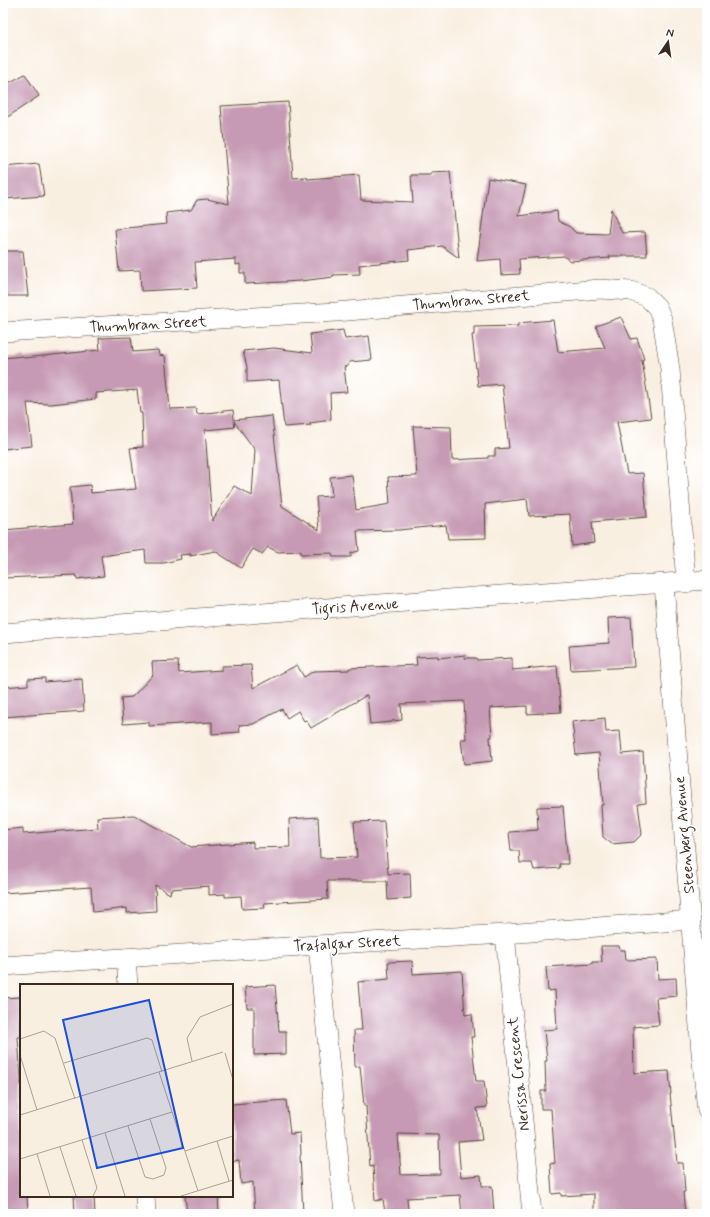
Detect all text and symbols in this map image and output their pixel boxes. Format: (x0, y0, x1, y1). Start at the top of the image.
north arrow (648, 22, 688, 62)
text: N (665, 26, 675, 41)
street label: Thumbran Street (412, 286, 531, 316)
street label: Thumbran Street (89, 312, 207, 338)
street label: Tigris Avenue (311, 594, 399, 621)
street label: Steenberg Avenue (670, 775, 701, 894)
street label: Trafalgar Street (293, 931, 401, 958)
inset map (20, 984, 233, 1197)
street label: Nerissa Crescent (503, 1016, 535, 1132)

